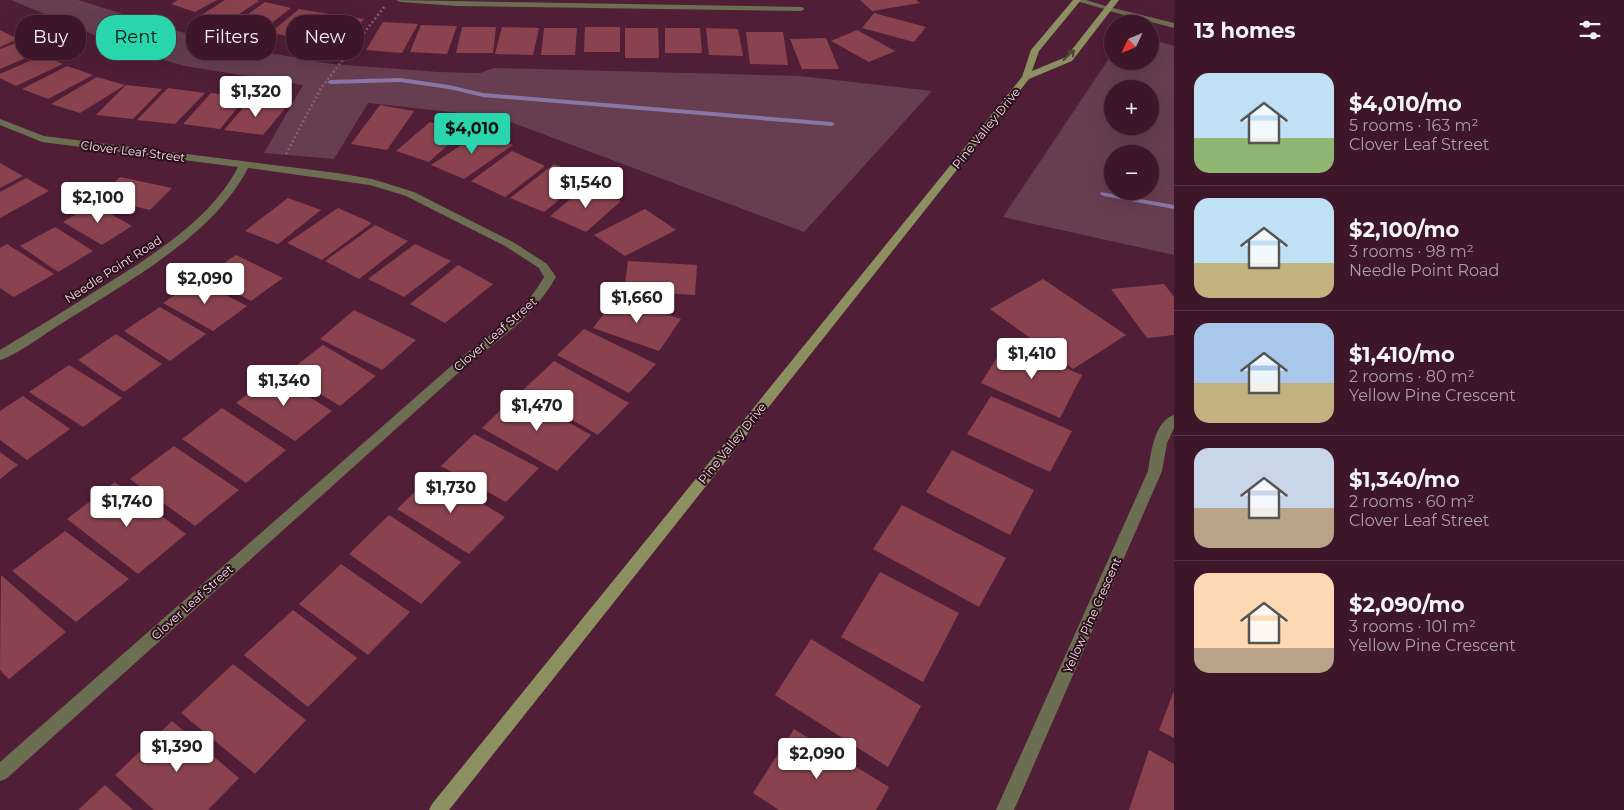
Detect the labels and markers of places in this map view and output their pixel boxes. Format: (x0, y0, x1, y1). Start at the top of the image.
pin: $1,320 (215, 76, 297, 118)
pin: $4,010 (431, 112, 513, 155)
pin: $1,540 (545, 166, 627, 209)
pin: $2,100 (57, 182, 139, 224)
pin: $2,090 (164, 262, 246, 305)
pin: $1,660 (596, 282, 678, 324)
pin: $1,410 (991, 338, 1073, 380)
pin: $1,340 (243, 364, 325, 407)
pin: $1,470 (496, 390, 578, 432)
pin: $1,730 (410, 472, 492, 514)
pin: $1,740 (86, 486, 168, 528)
pin: $1,390 (136, 730, 218, 773)
pin: $2,090 (776, 738, 858, 780)

